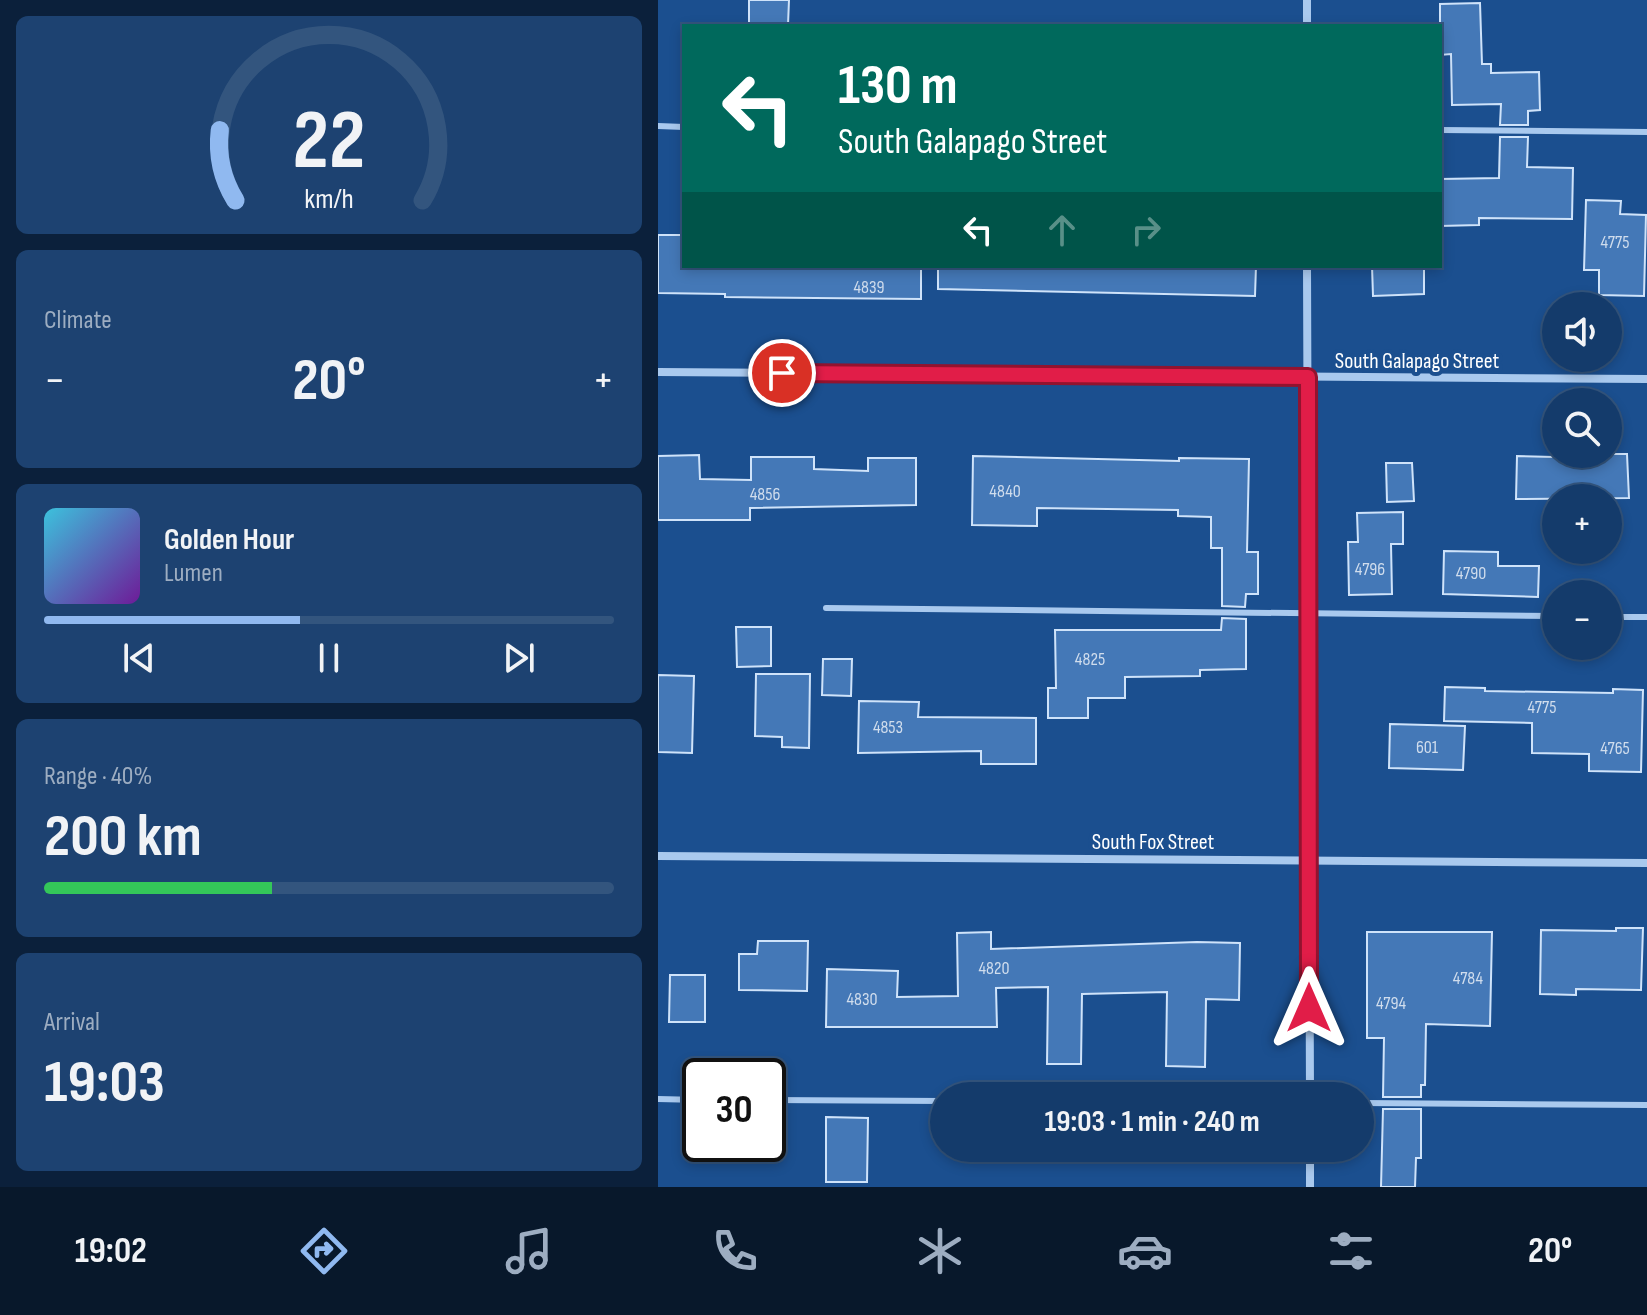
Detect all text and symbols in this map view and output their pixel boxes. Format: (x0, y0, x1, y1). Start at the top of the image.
text: 130 m (838, 53, 958, 120)
icon: left (706, 56, 810, 160)
text: 22 (293, 92, 365, 192)
text: South Galapago Street (838, 121, 1107, 164)
text: km/h (304, 182, 354, 217)
icon: left (956, 208, 1000, 252)
icon: ahead (1040, 208, 1084, 252)
icon: right (1124, 208, 1168, 252)
house number: 4775 (1600, 232, 1630, 253)
house number: 4839 (854, 277, 885, 298)
map controls (1542, 292, 1622, 660)
button: sound (1542, 292, 1622, 372)
text: Climate (44, 305, 112, 336)
pin (748, 339, 816, 407)
text: 20° (292, 345, 366, 417)
street label: South Galapago Street (1335, 348, 1500, 375)
icon: arrive (760, 351, 804, 395)
text: − (44, 354, 66, 407)
text: + (592, 354, 614, 407)
button: search (1542, 388, 1622, 468)
house number: 4840 (989, 481, 1021, 502)
house number: 4856 (750, 484, 780, 505)
button: + (1542, 484, 1622, 564)
text: Golden Hour (164, 522, 294, 558)
text: Lumen (164, 558, 223, 589)
house number: 4796 (1355, 559, 1385, 580)
house number: 4790 (1456, 563, 1486, 584)
button: − (1542, 580, 1622, 660)
icon: previous (117, 636, 161, 680)
icon: pause (307, 636, 351, 680)
icon: next (497, 636, 541, 680)
house number: 4825 (1075, 649, 1105, 670)
house number: 4775 (1527, 697, 1557, 718)
house number: 4853 (873, 717, 903, 738)
house number: 601 (1416, 737, 1439, 758)
house number: 4765 (1600, 738, 1630, 759)
text: Range · 40% (44, 761, 152, 792)
text: 200 km (44, 801, 202, 873)
street label: South Fox Street (1092, 829, 1215, 856)
house number: 4820 (978, 958, 1010, 979)
position arrow (1267, 966, 1351, 1050)
house number: 4784 (1453, 968, 1484, 989)
house number: 4830 (846, 989, 878, 1010)
house number: 4794 (1376, 993, 1407, 1014)
text: Arrival (44, 1007, 100, 1038)
text: 19:03 (44, 1047, 165, 1119)
speed limit sign: 30 (682, 1058, 786, 1162)
text: 19:03 · 1 min · 240 m (1044, 1104, 1260, 1140)
icon: directions (296, 1223, 352, 1279)
icon: music (501, 1223, 557, 1279)
icon: phone (707, 1223, 763, 1279)
icon: climate (912, 1223, 968, 1279)
icon: car (1117, 1223, 1173, 1279)
icon: filters (1323, 1223, 1379, 1279)
text: 19:02 (75, 1230, 147, 1273)
text: 20° (1528, 1230, 1572, 1273)

